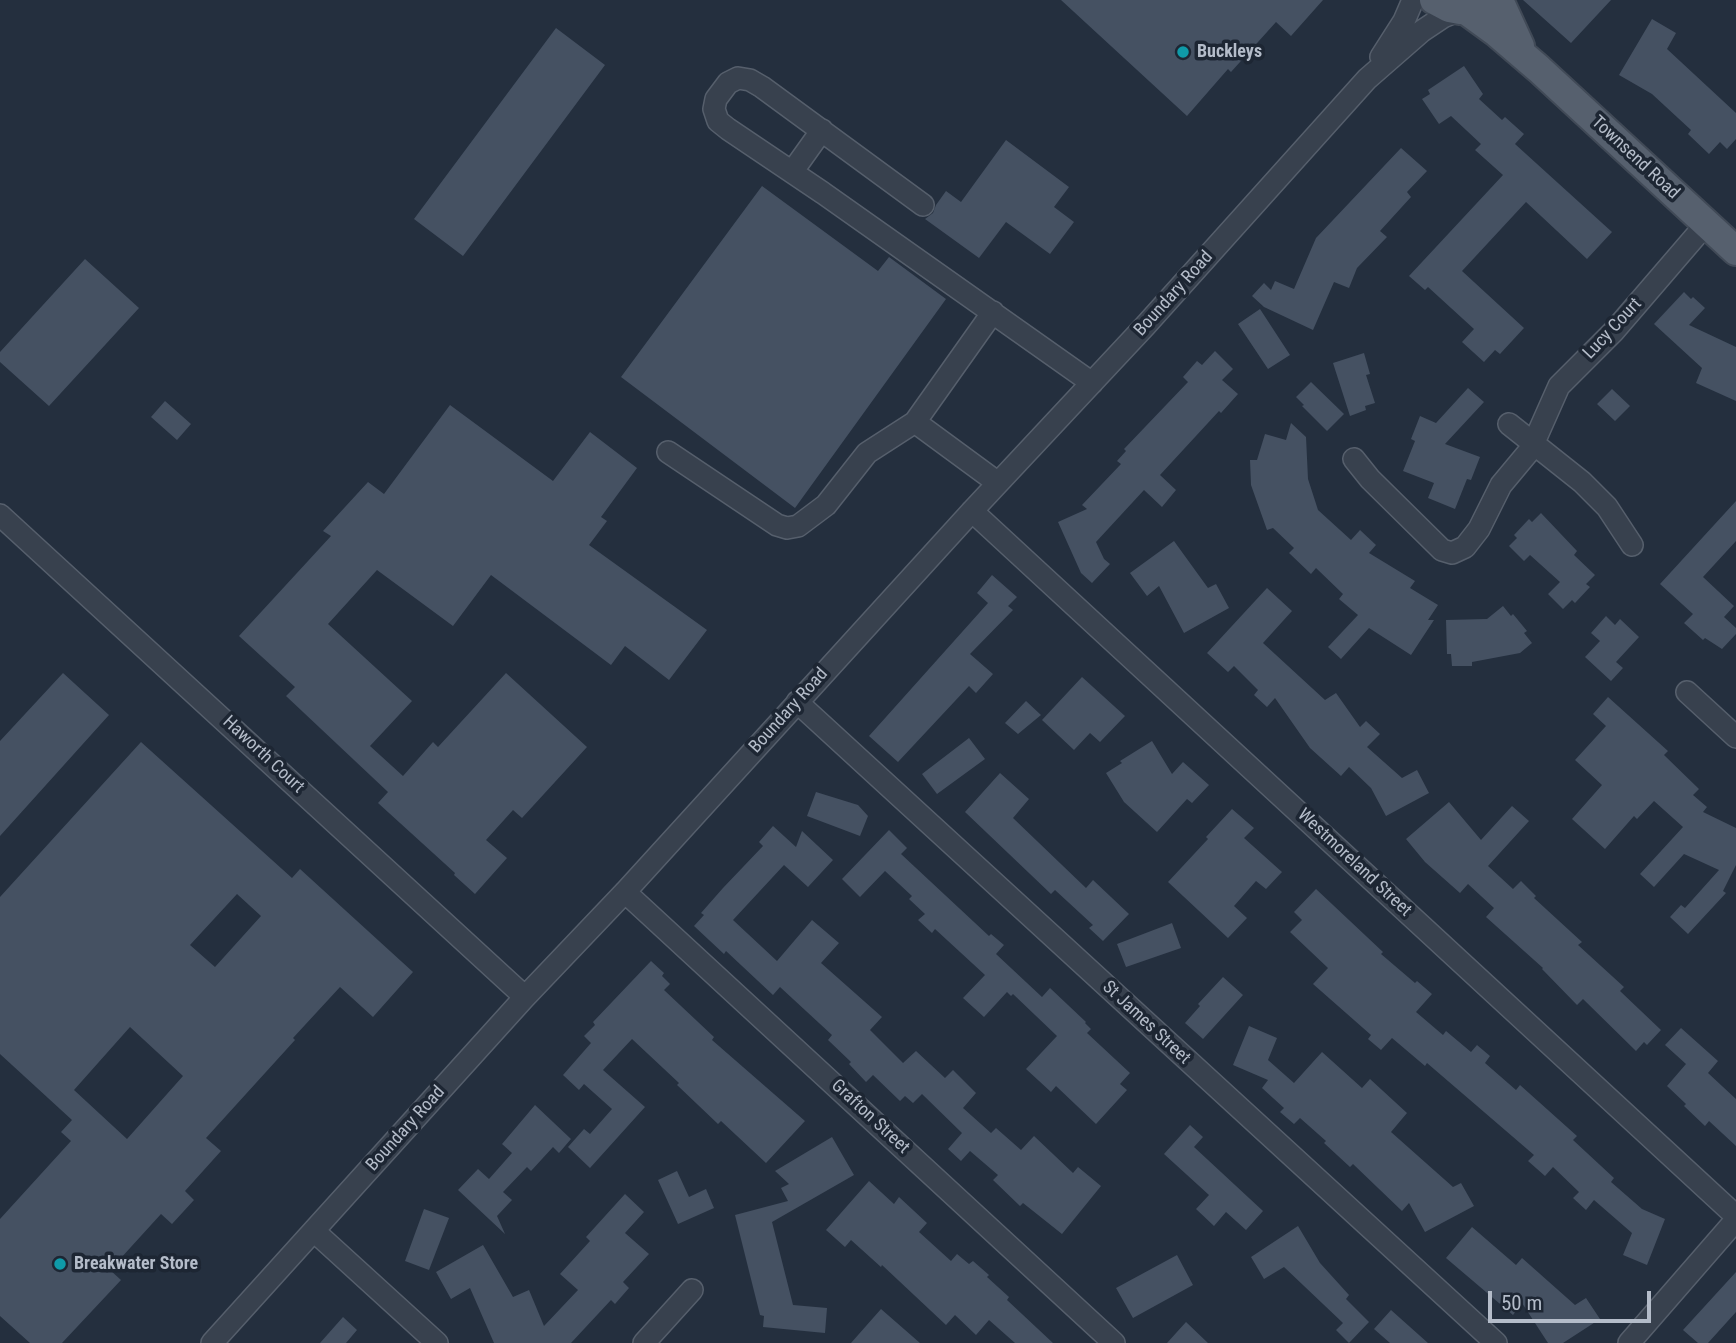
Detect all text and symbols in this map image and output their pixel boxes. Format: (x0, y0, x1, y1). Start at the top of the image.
place label: Buckleys (1197, 41, 1262, 63)
marker: Buckleys (1175, 44, 1191, 60)
street label: Townsend Road (1586, 112, 1684, 204)
street label: Boundary Road (1130, 247, 1218, 341)
street label: Lucy Court (1579, 294, 1647, 364)
street label: Boundary Road (745, 664, 833, 758)
street label: Haworth Court (218, 712, 308, 798)
street label: Westmoreland Street (1292, 804, 1416, 922)
street label: St James Street (1097, 977, 1195, 1069)
street label: Grafton Street (826, 1075, 914, 1159)
street label: Boundary Road (362, 1082, 450, 1176)
place label: Breakwater Store (74, 1253, 198, 1275)
marker: Breakwater Store (52, 1256, 68, 1272)
scale bar (1491, 1276, 1654, 1320)
text: 50 m (1501, 1291, 1542, 1315)

